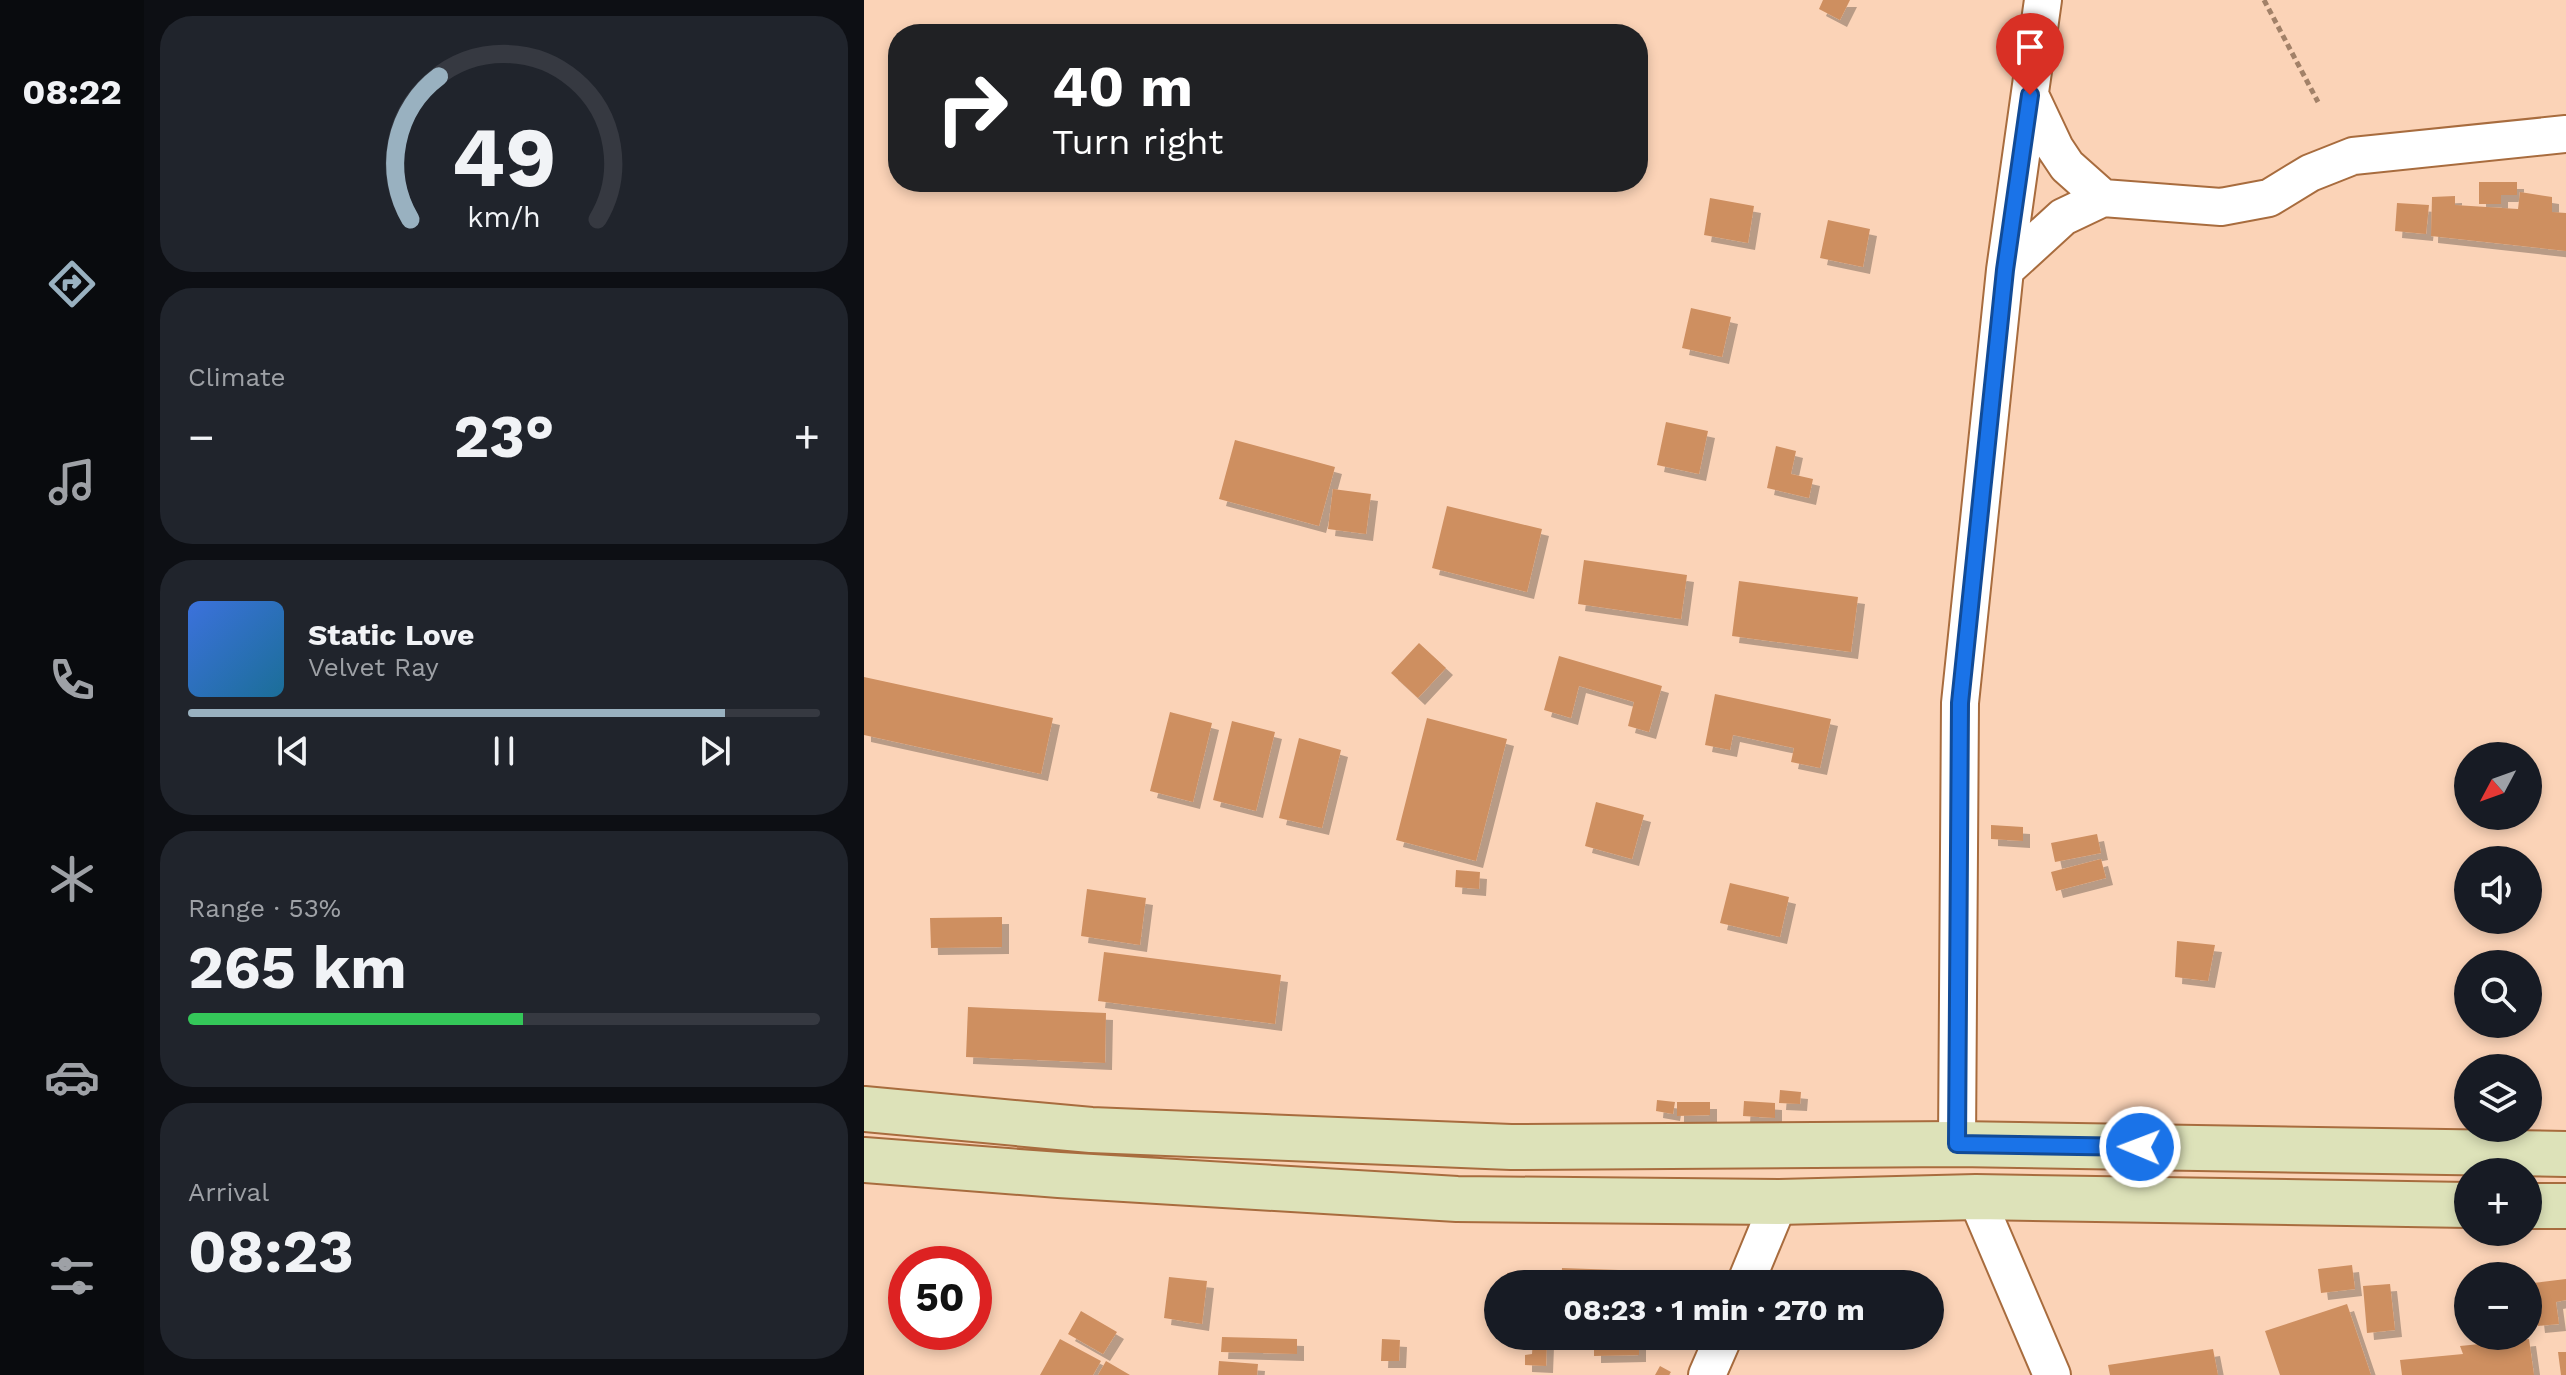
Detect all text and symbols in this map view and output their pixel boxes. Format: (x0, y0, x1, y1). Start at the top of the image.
pin (1996, 13, 2064, 95)
icon: arrive (2008, 25, 2052, 69)
text: 40 m (1052, 54, 1193, 120)
icon: right (920, 56, 1024, 160)
text: 08:22 (22, 71, 122, 113)
text: 49 (452, 108, 556, 205)
text: Turn right (1052, 121, 1223, 163)
text: km/h (467, 200, 541, 234)
icon: directions (44, 256, 100, 312)
text: Climate (188, 362, 286, 392)
text: 23° (453, 401, 555, 472)
text: − (188, 411, 215, 463)
text: + (793, 411, 820, 463)
icon: music (44, 454, 100, 510)
text: Static Love (308, 617, 474, 652)
icon: phone (44, 652, 100, 708)
text: Velvet Ray (308, 652, 439, 682)
icon: previous (271, 729, 315, 773)
icon: pause (482, 729, 526, 773)
icon: next (693, 729, 737, 773)
north arrow (2454, 742, 2542, 830)
map controls (2454, 742, 2542, 1350)
button: sound (2454, 846, 2542, 934)
icon: climate (44, 851, 100, 907)
text: Range · 53% (188, 893, 341, 923)
text: 265 km (188, 932, 407, 1003)
button: search (2454, 950, 2542, 1038)
icon: car (44, 1049, 100, 1105)
button: layers (2454, 1054, 2542, 1142)
position arrow (2098, 1105, 2182, 1189)
button: + (2454, 1158, 2542, 1246)
text: Arrival (188, 1177, 269, 1207)
text: 08:23 (188, 1216, 354, 1287)
speed limit sign: 50 (888, 1246, 992, 1350)
icon: filters (44, 1248, 100, 1304)
button: − (2454, 1262, 2542, 1350)
text: 08:23 · 1 min · 270 m (1563, 1292, 1865, 1327)

